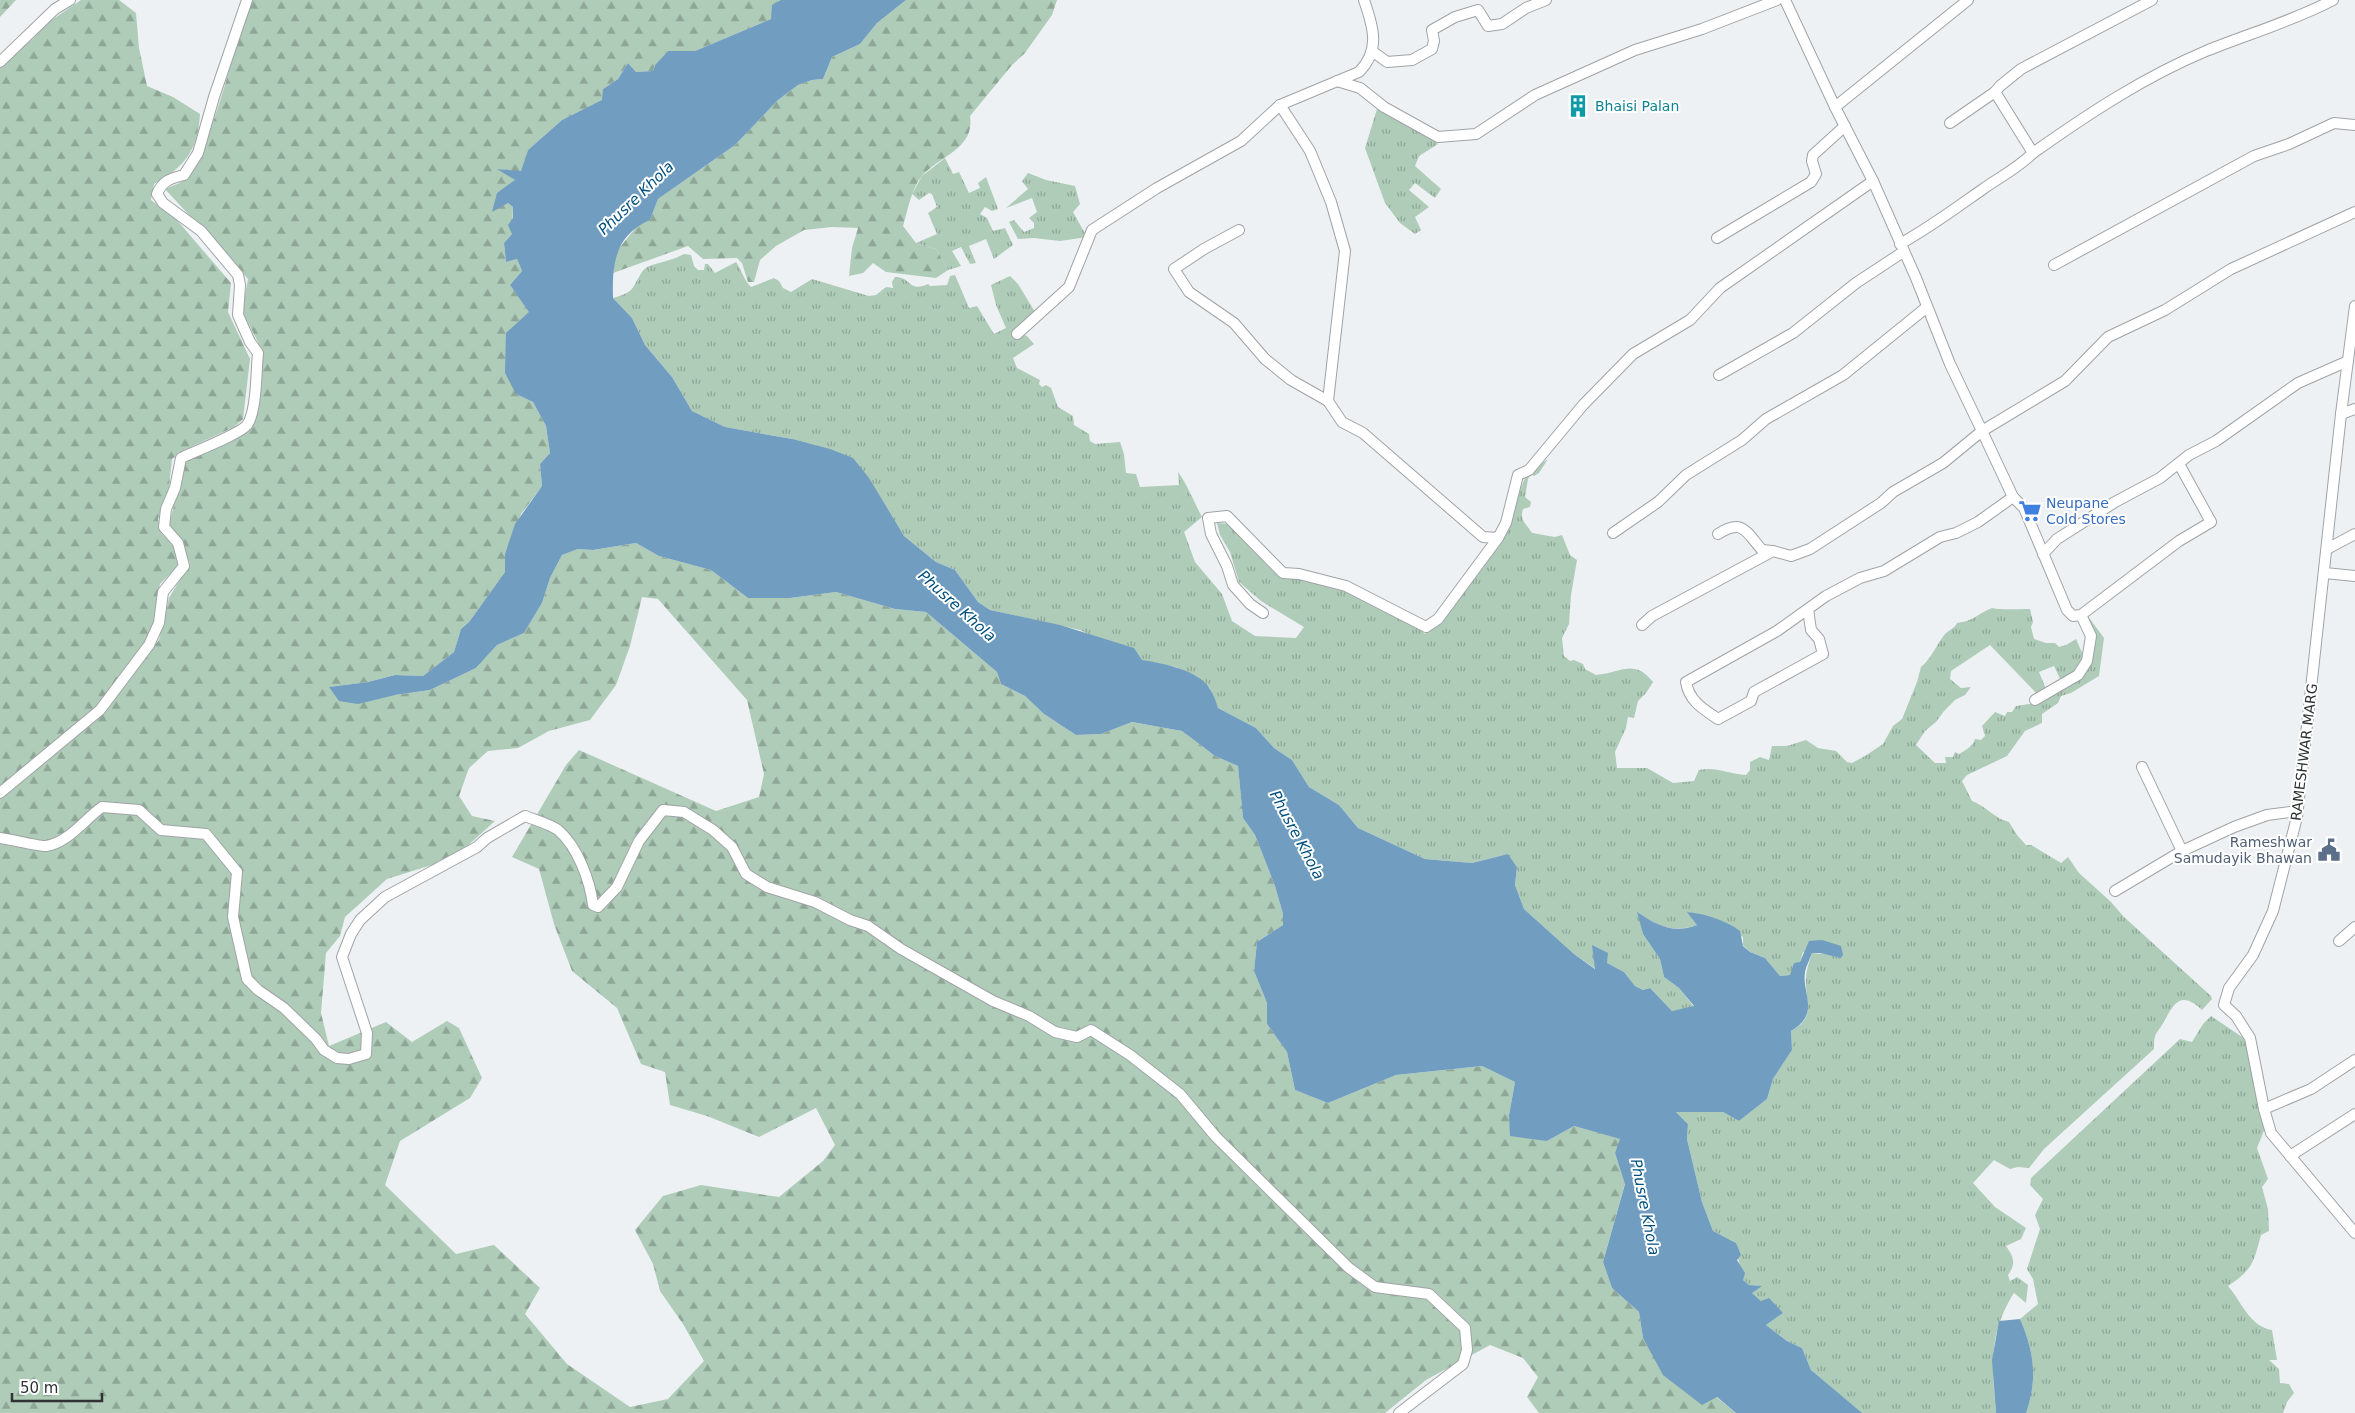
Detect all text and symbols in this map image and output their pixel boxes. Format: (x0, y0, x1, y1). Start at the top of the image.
building icon: Bhaisi Palan (1565, 93, 1591, 119)
place label: Bhaisi Palan (1595, 98, 1679, 114)
water label: Phusre Khola (595, 158, 677, 238)
place label: Neupane Cold Stores (2046, 495, 2126, 527)
supermarket icon: Neupane Cold Stores (2017, 498, 2043, 524)
water label: Phusre Khola (915, 567, 999, 645)
street label: RAMESHWAR MARG (2288, 682, 2320, 822)
water label: Phusre Khola (1266, 788, 1328, 882)
place label: Rameshwar Samudayik Bhawan (2174, 834, 2312, 866)
public building icon: Rameshwar Samudayik Bhawan (2316, 837, 2342, 863)
water label: Phusre Khola (1627, 1157, 1663, 1257)
scale bar (12, 1370, 102, 1402)
text: 50 m (20, 1379, 58, 1397)

